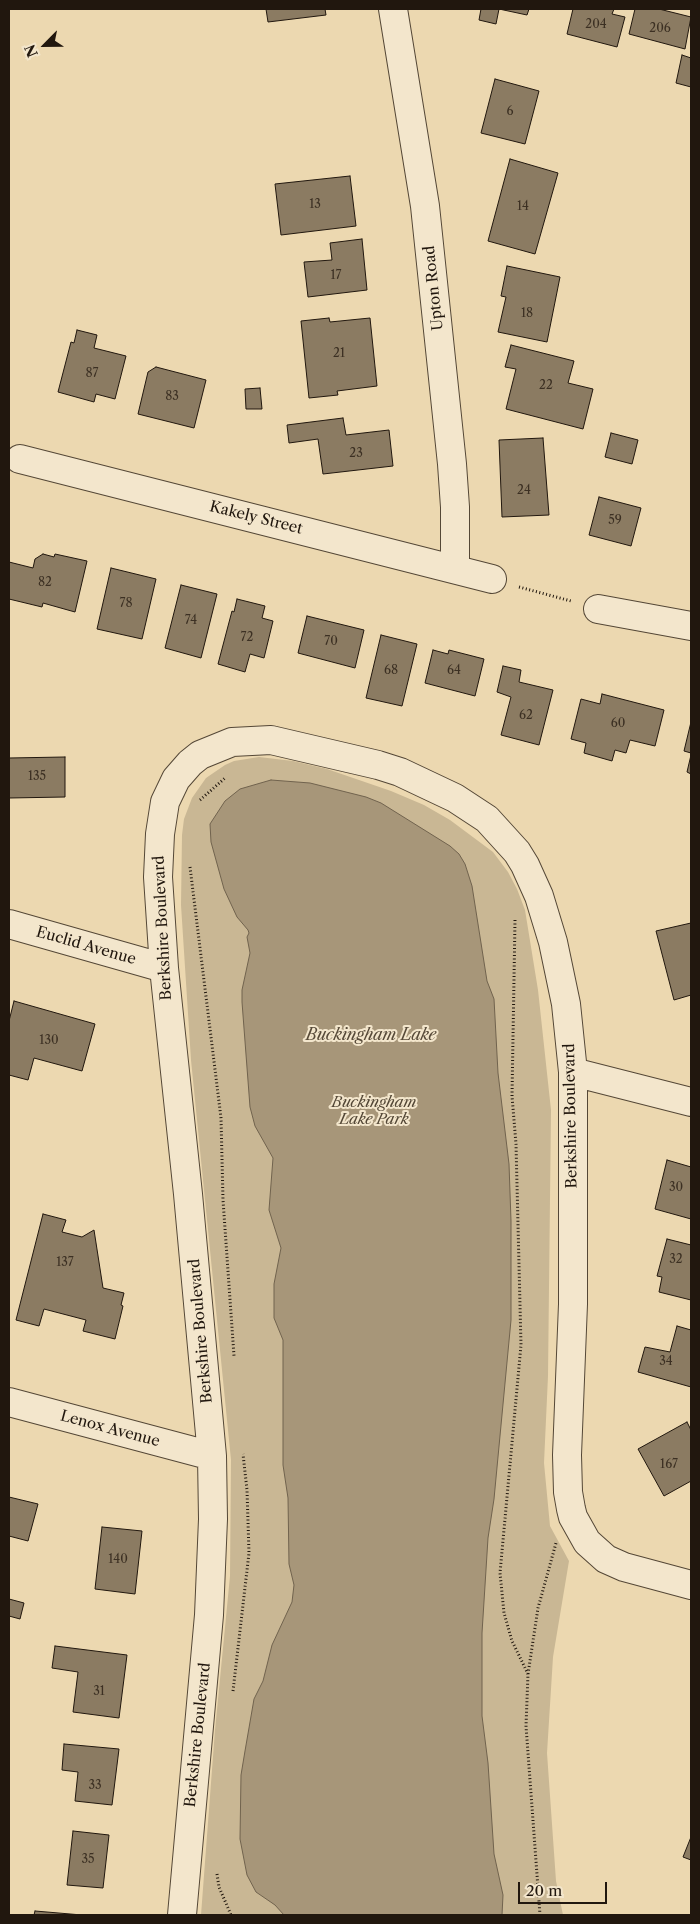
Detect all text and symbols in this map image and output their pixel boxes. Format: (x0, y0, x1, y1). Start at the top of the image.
house number: 204 (585, 18, 607, 32)
north arrow (20, 20, 70, 70)
house number: 206 (649, 22, 671, 36)
text: N (21, 42, 42, 60)
house number: 6 (506, 105, 514, 119)
house number: 13 (309, 198, 321, 212)
house number: 14 (517, 200, 529, 214)
street label: Upton Road (421, 245, 447, 331)
house number: 17 (331, 269, 341, 283)
house number: 18 (521, 307, 533, 321)
house number: 21 (333, 347, 345, 361)
house number: 87 (85, 367, 99, 381)
house number: 22 (539, 379, 553, 393)
house number: 83 (165, 390, 179, 404)
house number: 23 (349, 447, 363, 461)
house number: 24 (517, 484, 531, 498)
street label: Kakely Street (208, 498, 304, 538)
house number: 59 (608, 514, 622, 528)
house number: 82 (38, 576, 52, 590)
house number: 78 (119, 597, 133, 611)
house number: 74 (185, 614, 197, 628)
house number: 72 (241, 631, 253, 645)
house number: 70 (324, 635, 338, 649)
house number: 68 (384, 664, 398, 678)
house number: 64 (447, 664, 461, 678)
house number: 62 (519, 709, 533, 723)
house number: 60 (611, 717, 625, 731)
house number: 135 (28, 770, 46, 784)
street label: Berkshire Boulevard (150, 855, 176, 1001)
street label: Euclid Avenue (34, 923, 138, 969)
water label: Buckingham Lake (306, 1025, 436, 1045)
house number: 130 (39, 1034, 59, 1048)
street label: Berkshire Boulevard (561, 1043, 581, 1189)
park label: Buckingham Lake Park (332, 1094, 416, 1129)
house number: 30 (669, 1181, 683, 1195)
house number: 32 (669, 1253, 683, 1267)
house number: 137 (56, 1256, 74, 1270)
street label: Berkshire Boulevard (186, 1258, 216, 1404)
house number: 34 (659, 1355, 673, 1369)
street label: Lenox Avenue (58, 1407, 162, 1451)
house number: 167 (660, 1458, 678, 1472)
house number: 140 (108, 1553, 128, 1567)
street label: Berkshire Boulevard (181, 1662, 215, 1808)
house number: 31 (93, 1685, 105, 1699)
house number: 33 (88, 1779, 102, 1793)
house number: 35 (81, 1853, 95, 1867)
scale bar (520, 1872, 609, 1904)
text: 20 m (526, 1881, 562, 1900)

